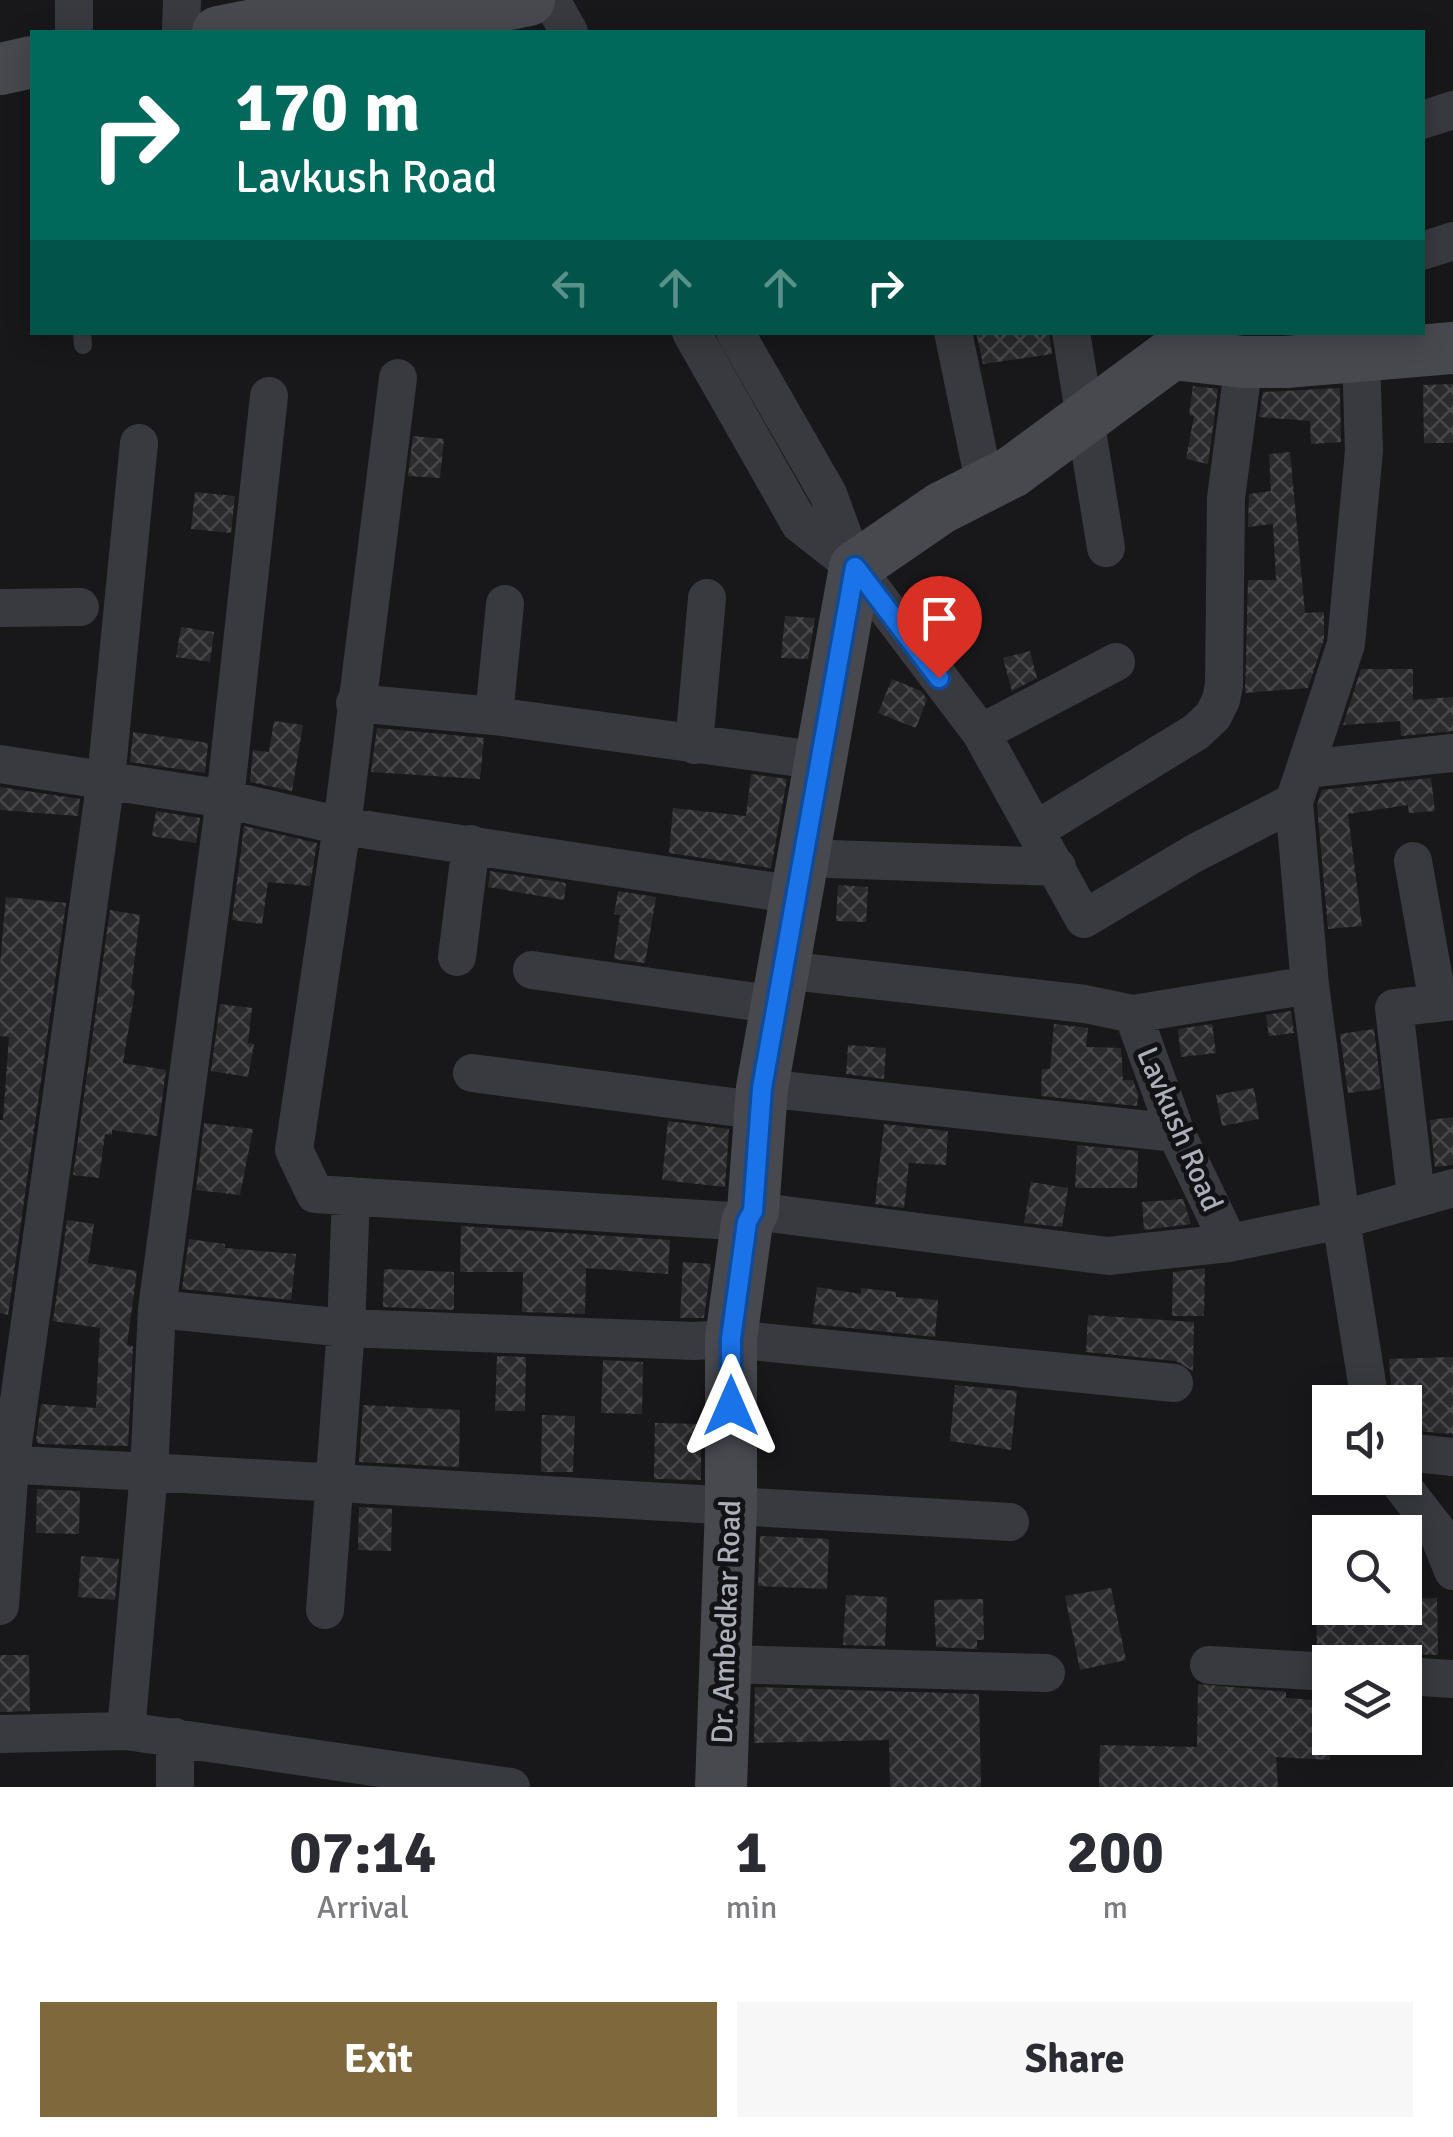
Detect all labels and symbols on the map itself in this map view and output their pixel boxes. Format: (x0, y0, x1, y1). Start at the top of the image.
pin (897, 576, 982, 679)
street label: Lavkush Road (1128, 1041, 1231, 1217)
position arrow (679, 1354, 783, 1458)
street label: Dr. Ambedkar Road (704, 1499, 749, 1745)

